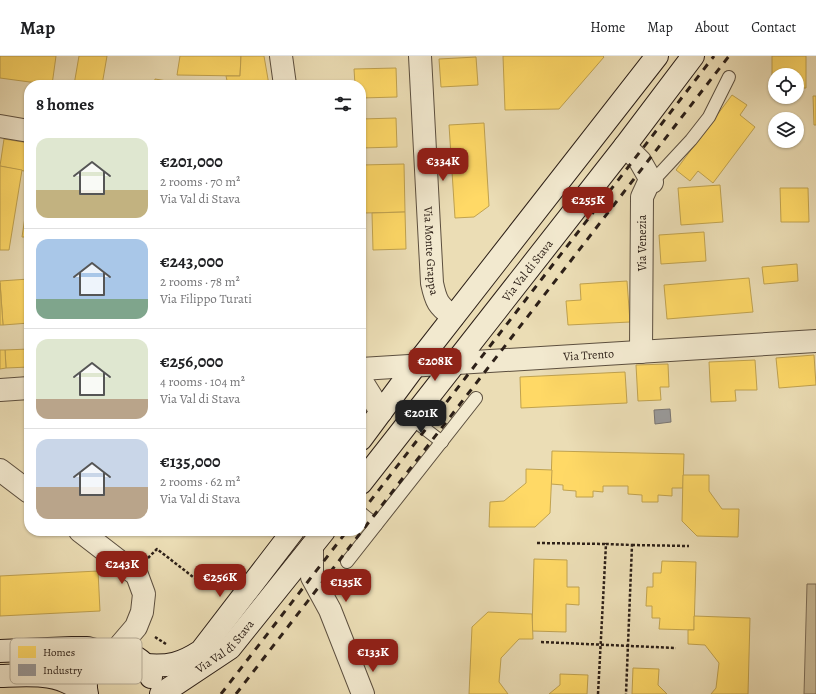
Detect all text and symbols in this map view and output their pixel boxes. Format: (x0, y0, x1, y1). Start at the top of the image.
text: Map (20, 15, 55, 41)
text: Home (590, 18, 625, 37)
text: Map (647, 18, 673, 37)
text: About (695, 18, 729, 37)
text: Contact (751, 18, 796, 37)
map controls (768, 68, 804, 148)
button: locate (768, 68, 804, 104)
text: 8 homes (36, 93, 94, 116)
icon: filters (332, 93, 354, 115)
button: layers (768, 112, 804, 148)
pin: €334K (415, 148, 471, 182)
text: €201,000 (160, 150, 223, 173)
text: €334K (426, 152, 460, 169)
icon: home (68, 154, 116, 202)
text: 2 rooms · 70 m² (160, 173, 240, 190)
pin: €255K (560, 187, 616, 221)
text: Via Val di Stava (160, 190, 240, 207)
text: €255K (571, 191, 605, 208)
street label: Via Monte Grappa (420, 205, 443, 297)
street label: Via Venezia (634, 214, 650, 272)
street label: Via Val di Stava (498, 236, 557, 305)
text: €243,000 (160, 250, 224, 273)
icon: home (68, 255, 116, 303)
text: 2 rooms · 78 m² (160, 273, 240, 290)
text: Via Filippo Turati (160, 290, 252, 307)
street label: Via Trento (562, 345, 614, 365)
pin: €208K (407, 348, 463, 382)
text: €256,000 (160, 350, 223, 373)
text: €208K (417, 352, 453, 369)
icon: home (68, 355, 116, 403)
text: 4 rooms · 104 m² (160, 373, 245, 390)
text: Via Val di Stava (160, 390, 240, 407)
pin: €201K (393, 400, 449, 434)
text: €201K (404, 404, 438, 421)
text: €135,000 (160, 450, 221, 473)
icon: home (68, 455, 116, 503)
text: 2 rooms · 62 m² (160, 473, 240, 490)
text: Via Val di Stava (160, 490, 240, 507)
pin: €243K (94, 551, 150, 585)
text: €243K (105, 555, 139, 572)
pin: €256K (192, 564, 248, 598)
text: €256K (203, 568, 237, 585)
pin: €135K (318, 569, 374, 603)
text: €135K (330, 573, 362, 590)
street label: Via Val di Stava (191, 616, 258, 677)
legend (10, 638, 142, 684)
pin: €133K (345, 639, 401, 673)
text: €133K (357, 643, 389, 660)
text: Homes (43, 645, 75, 660)
text: Industry (43, 663, 82, 678)

